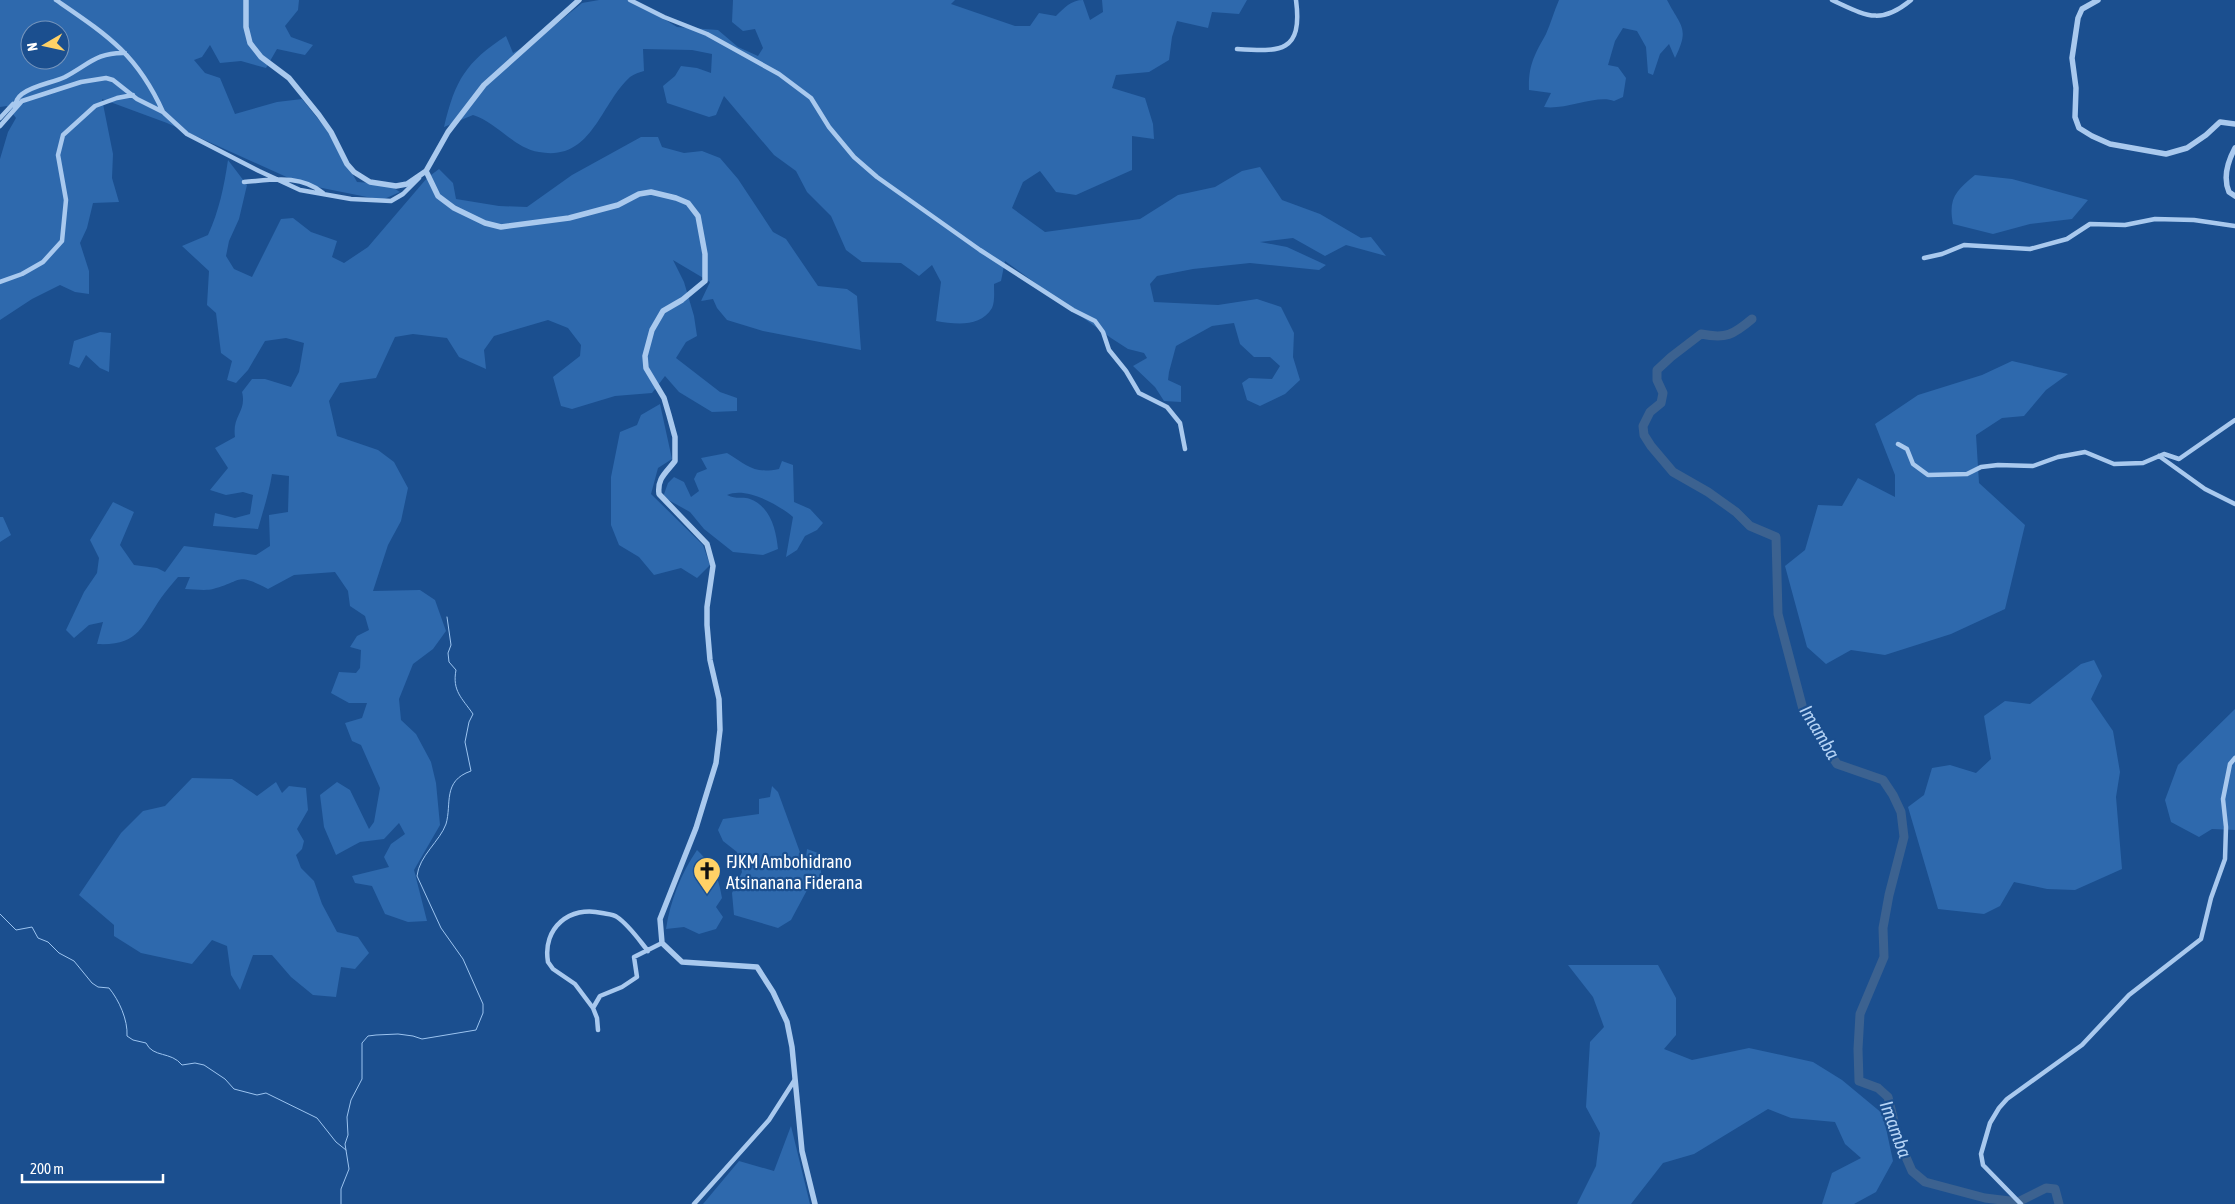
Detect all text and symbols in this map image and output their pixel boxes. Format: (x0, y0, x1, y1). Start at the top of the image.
north arrow (20, 20, 70, 70)
text: N (24, 42, 41, 52)
water label: Imamba (1795, 701, 1845, 763)
place label: FJKM Ambohidrano Atsinanana Fiderana (726, 851, 863, 893)
church icon: FJKM Ambohidrano Atsinanana Fiderana (692, 856, 722, 895)
water label: Imamba (1876, 1098, 1916, 1161)
scale bar (22, 1152, 164, 1184)
text: 200 m (30, 1160, 64, 1177)

